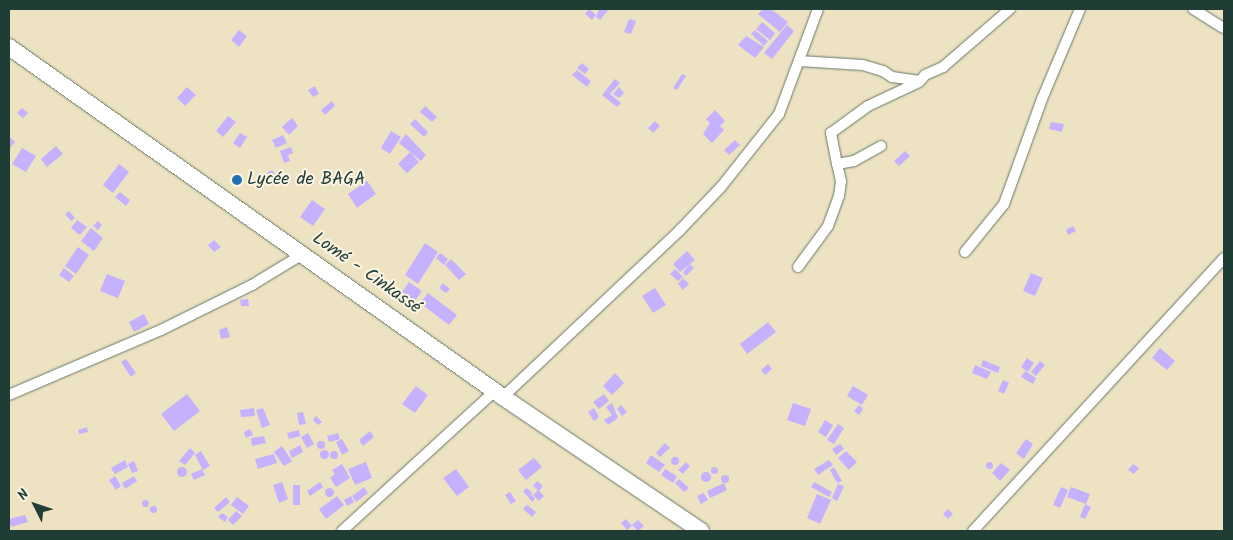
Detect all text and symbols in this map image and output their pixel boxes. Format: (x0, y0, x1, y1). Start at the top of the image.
place label: Lycée de BAGA (247, 169, 365, 191)
marker: Lycée de BAGA (231, 174, 243, 186)
street label: Lomé - Cinkassé (308, 229, 424, 319)
north arrow (10, 480, 60, 530)
text: N (12, 485, 35, 506)

